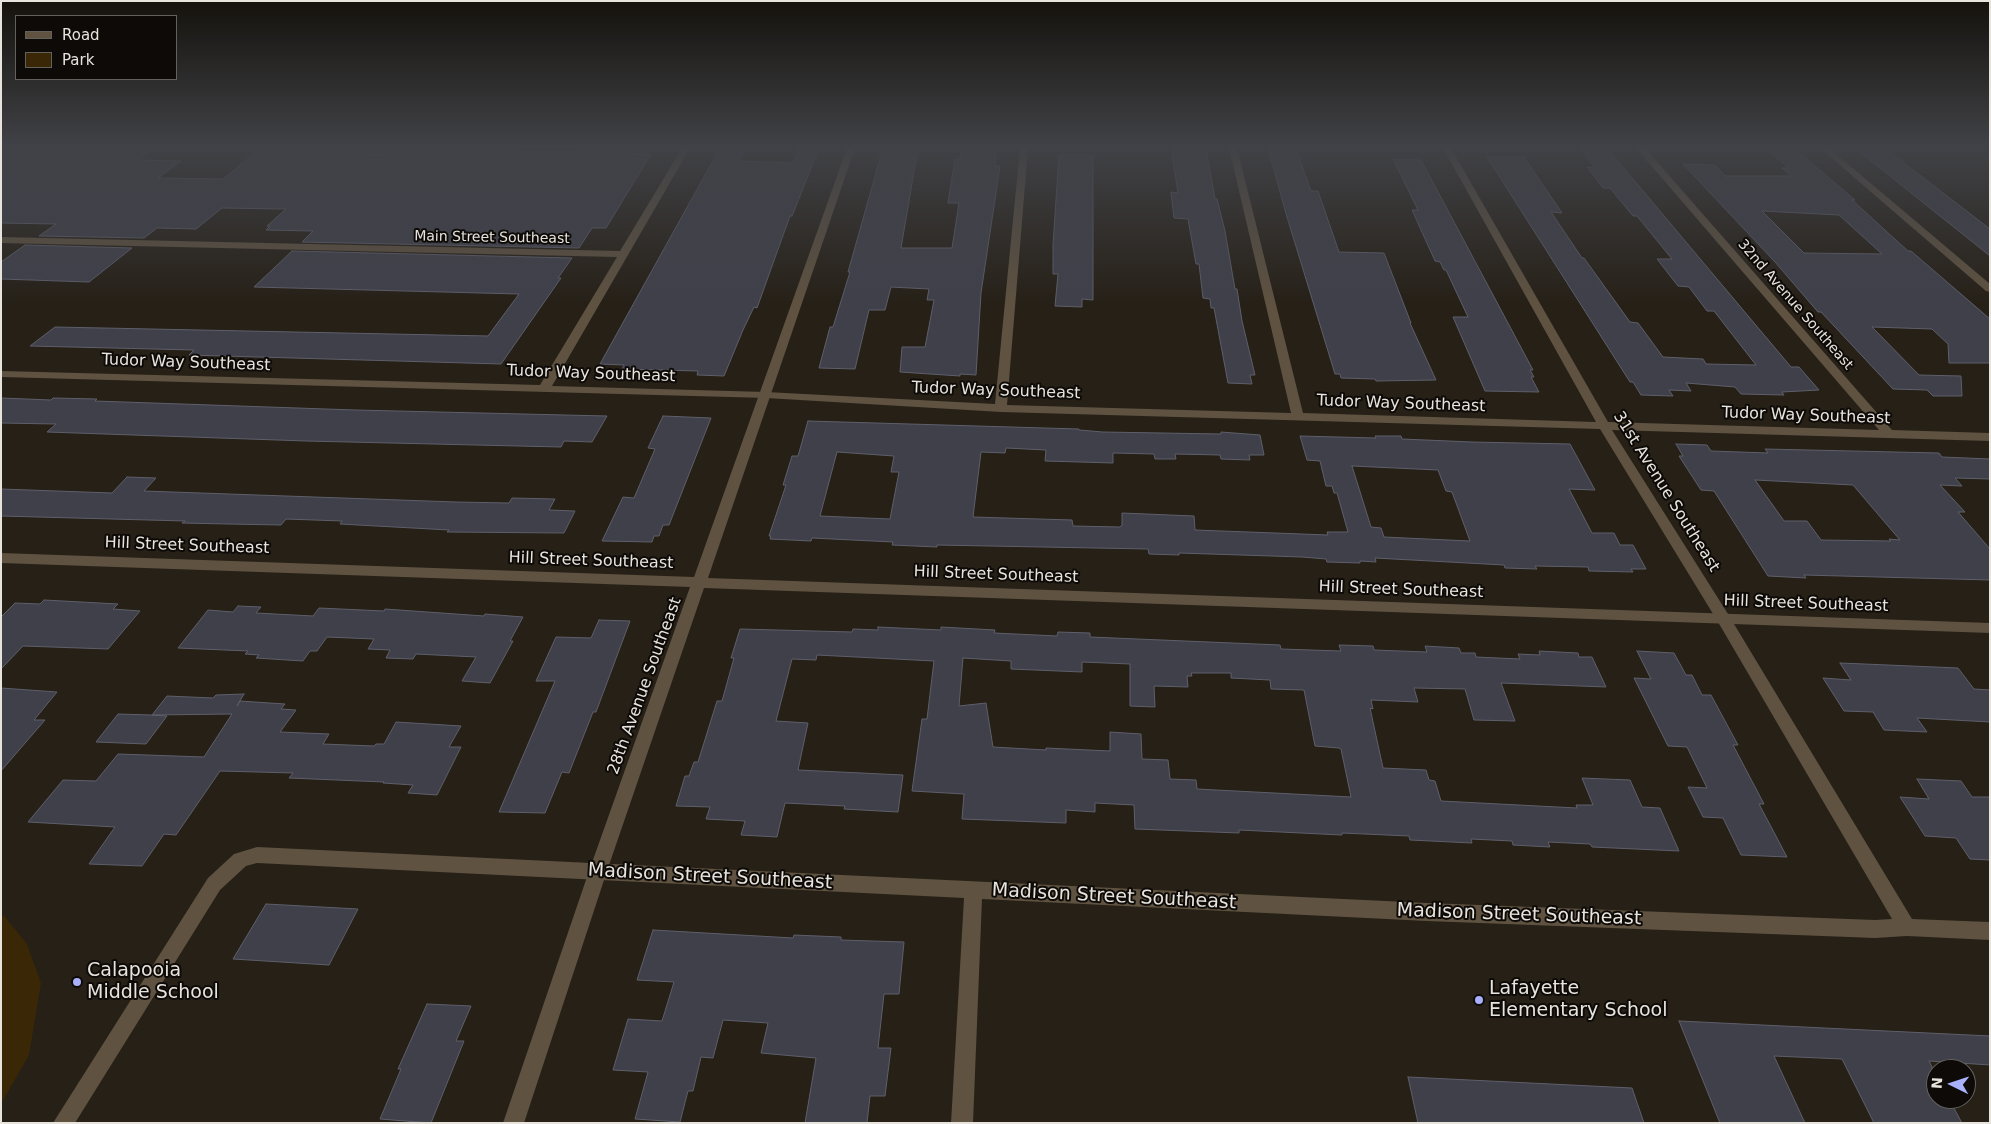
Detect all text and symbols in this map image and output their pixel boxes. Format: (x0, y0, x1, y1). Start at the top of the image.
legend (15, 15, 178, 80)
text: Road (62, 26, 100, 44)
text: Park (62, 51, 94, 69)
street label: Main Street Southeast (414, 228, 570, 248)
street label: 32nd Avenue Southeast (1734, 236, 1856, 374)
street label: Tudor Way Southeast (101, 350, 271, 376)
street label: Tudor Way Southeast (506, 361, 676, 387)
street label: Tudor Way Southeast (911, 378, 1081, 404)
street label: Tudor Way Southeast (1316, 391, 1486, 417)
street label: Tudor Way Southeast (1721, 403, 1891, 429)
street label: 31st Avenue Southeast (1609, 408, 1723, 576)
street label: Hill Street Southeast (104, 534, 270, 558)
street label: Hill Street Southeast (508, 549, 674, 573)
street label: Hill Street Southeast (913, 563, 1079, 587)
street label: Hill Street Southeast (1318, 578, 1484, 602)
street label: Hill Street Southeast (1723, 592, 1889, 616)
street label: 28th Avenue Southeast (604, 595, 686, 777)
street label: Madison Street Southeast (587, 859, 833, 895)
street label: Madison Street Southeast (991, 879, 1237, 915)
street label: Madison Street Southeast (1396, 899, 1642, 931)
place label: Calapooia Middle School (87, 960, 219, 1004)
marker: Calapooia Middle School (71, 976, 83, 988)
place label: Lafayette Elementary School (1489, 978, 1667, 1022)
marker: Lafayette Elementary School (1473, 994, 1485, 1006)
north arrow (1926, 1059, 1976, 1109)
text: N (1929, 1077, 1945, 1089)

